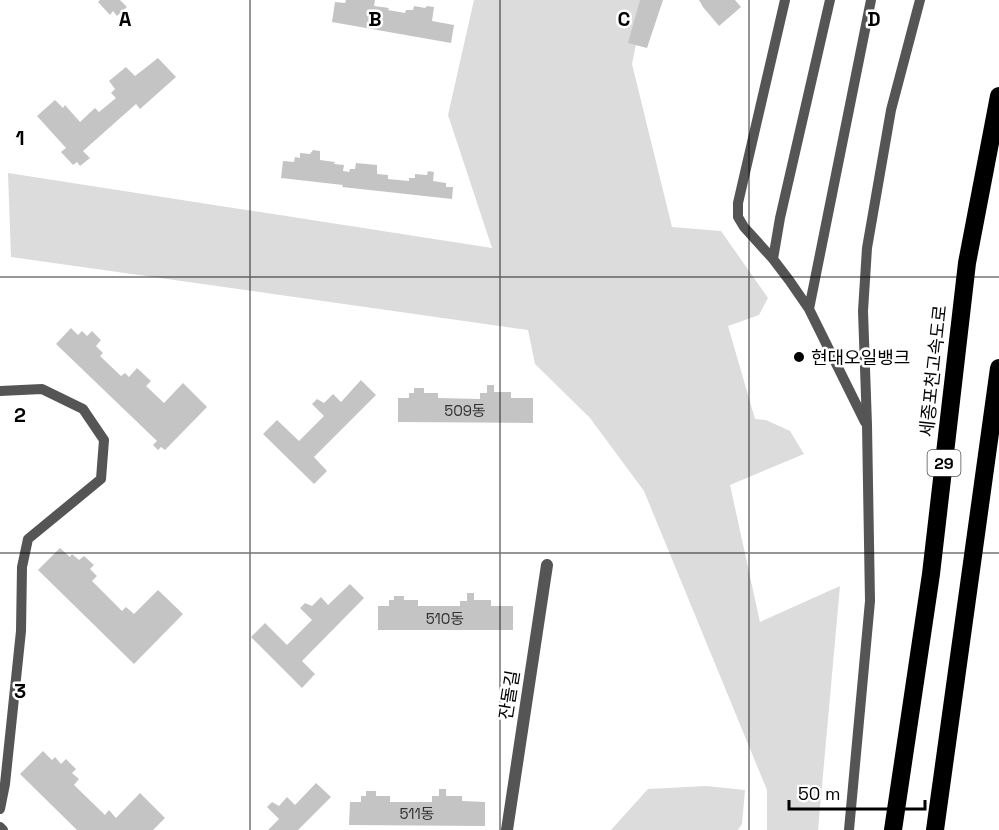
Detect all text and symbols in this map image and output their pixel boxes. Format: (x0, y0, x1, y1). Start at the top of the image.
text: A (119, 6, 132, 32)
text: B (368, 6, 382, 32)
text: C (618, 6, 631, 32)
text: D (867, 6, 881, 32)
text: 1 (15, 125, 25, 151)
street label: 세종포천고속도로 (915, 304, 951, 438)
place label: 현대오일뱅크 (811, 346, 910, 369)
marker: 현대오일뱅크 (792, 350, 806, 364)
house number: 509동 (444, 401, 486, 420)
text: 2 (14, 402, 26, 428)
road number: 29 (928, 450, 960, 476)
house number: 510동 (426, 609, 464, 628)
street label: 잔돌길 (494, 669, 524, 721)
text: 3 (14, 678, 26, 704)
scale bar (789, 773, 926, 811)
text: 50 m (798, 782, 840, 805)
house number: 511동 (399, 804, 435, 823)

